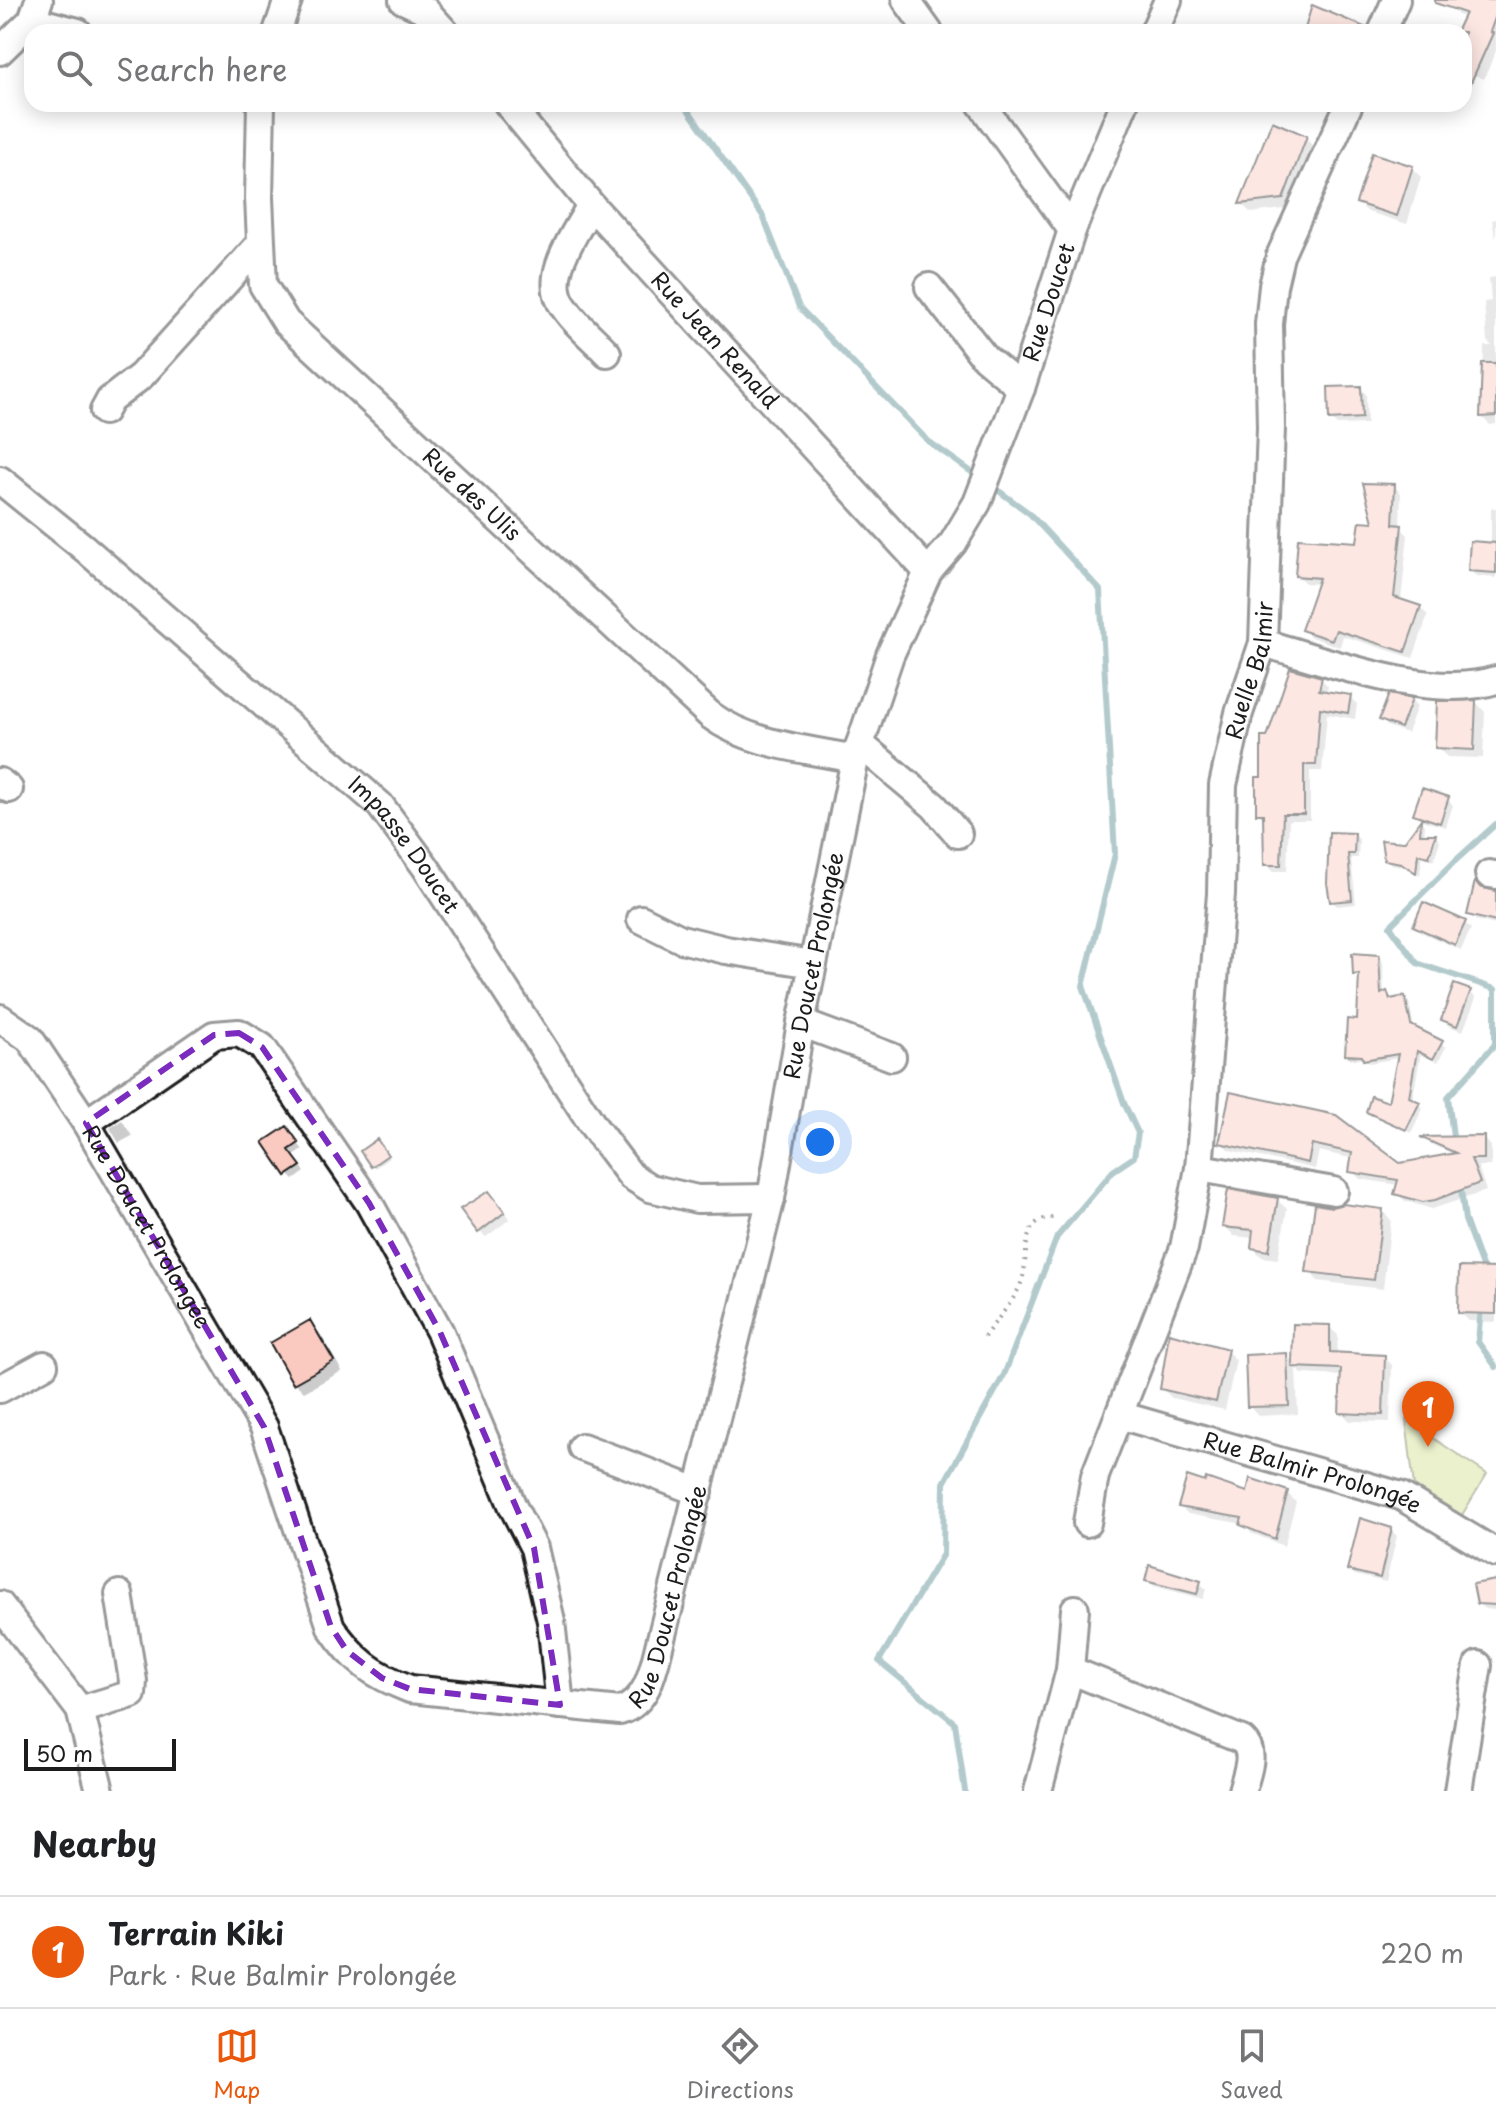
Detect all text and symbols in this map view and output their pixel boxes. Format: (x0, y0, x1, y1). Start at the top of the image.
search box (24, 24, 1472, 112)
icon: search (52, 46, 96, 90)
text: Search here (116, 46, 288, 91)
street label: Rue Doucet (1013, 238, 1082, 365)
street label: Rue Jean Renald (644, 263, 788, 415)
street label: Rue des Ulis (416, 439, 530, 547)
street label: Ruelle Balmir (1216, 600, 1280, 742)
street label: Impasse Doucet (342, 767, 469, 919)
street label: Rue Doucet Prolongée (774, 849, 851, 1082)
street label: Rue Doucet Prolongée (76, 1118, 221, 1334)
your location (800, 1122, 840, 1162)
pin: 1 (1402, 1381, 1454, 1447)
street label: Rue Balmir Prolongée (1200, 1422, 1429, 1520)
street label: Rue Doucet Prolongée (620, 1481, 714, 1715)
scale bar (24, 1735, 176, 1771)
text: 50 m (36, 1736, 93, 1769)
text: Nearby (32, 1817, 157, 1869)
text: Terrain Kiki (108, 1910, 284, 1955)
text: 1 (52, 1933, 64, 1972)
text: 220 m (1380, 1933, 1464, 1972)
text: Park · Rue Balmir Prolongée (108, 1955, 457, 1994)
tab: Map (213, 2024, 260, 2105)
tab: Directions (687, 2024, 794, 2105)
tab: Saved (1220, 2024, 1283, 2105)

